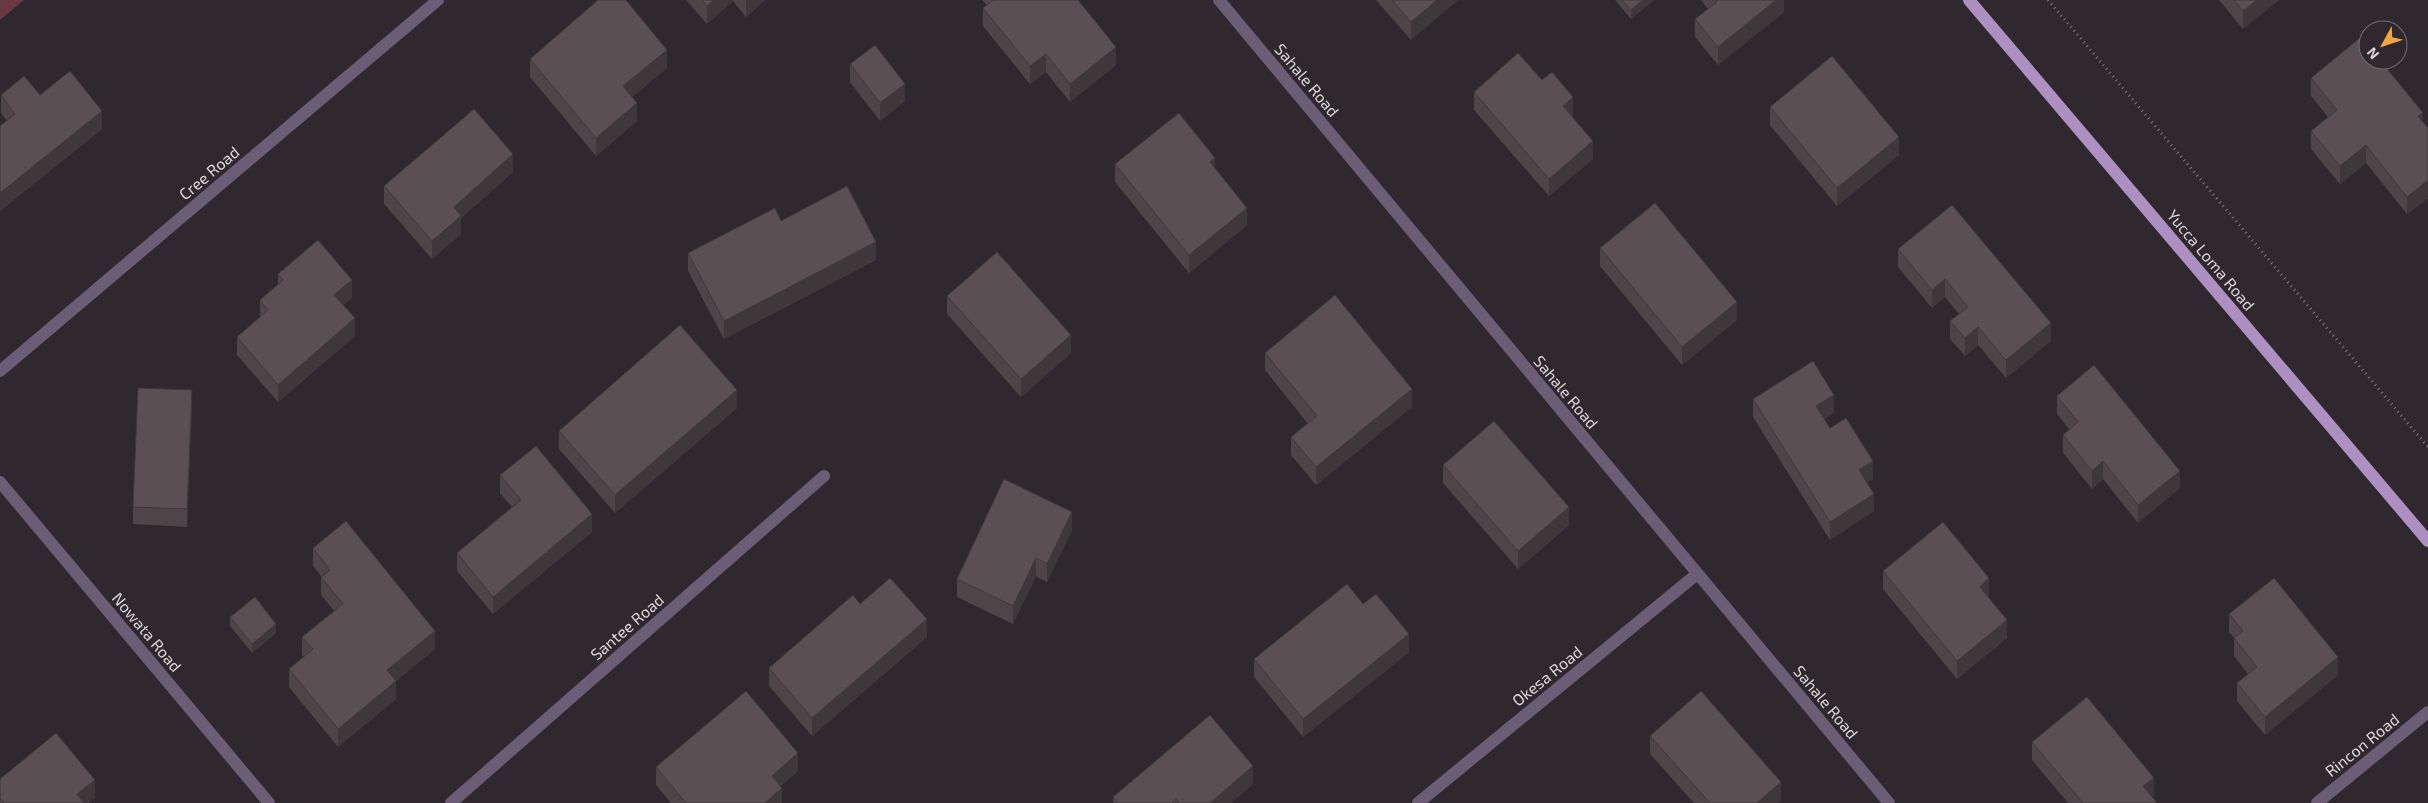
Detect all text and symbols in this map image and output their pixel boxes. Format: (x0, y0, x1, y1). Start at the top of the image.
north arrow (2358, 20, 2408, 70)
street label: Sahale Road (1271, 39, 1343, 120)
text: N (2363, 44, 2382, 63)
street label: Cree Road (175, 142, 243, 203)
street label: Yucca Loma Road (2164, 205, 2259, 314)
street label: Sahale Road (1530, 351, 1602, 432)
street label: Nowata Road (109, 588, 186, 675)
street label: Santee Road (586, 590, 667, 664)
street label: Okesa Road (1508, 642, 1586, 710)
street label: Sahale Road (1790, 661, 1862, 742)
street label: Rincon Road (2321, 709, 2403, 780)

